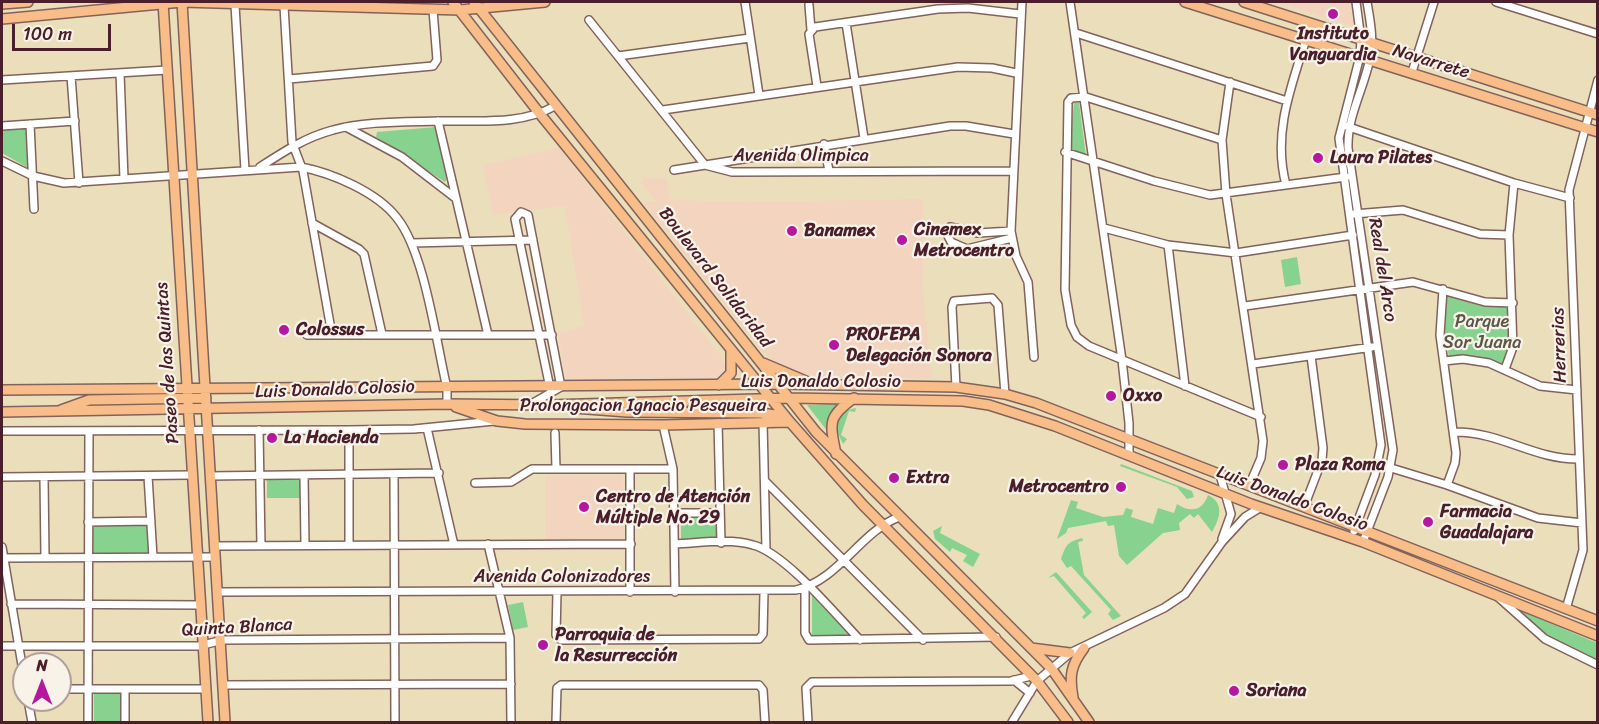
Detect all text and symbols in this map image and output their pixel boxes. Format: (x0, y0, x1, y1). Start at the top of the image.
marker: Instituto Vanguardia (1326, 7, 1340, 21)
scale bar (15, 12, 114, 50)
text: 100 m (23, 18, 72, 50)
place label: Instituto Vanguardia (1290, 23, 1376, 66)
street label: Navarrete (1390, 40, 1472, 84)
street label: Avenida Olimpica (733, 145, 869, 167)
place label: Laura Pilates (1330, 147, 1432, 169)
marker: Laura Pilates (1311, 151, 1325, 165)
street label: Boulevard Solidaridad (653, 203, 777, 353)
street label: Real del Arco (1363, 217, 1401, 323)
place label: Cinemex Metrocentro (914, 219, 1014, 262)
place label: Banamex (804, 220, 875, 242)
marker: Banamex (785, 224, 799, 238)
marker: Cinemex Metrocentro (895, 233, 909, 247)
street label: Paseo de las Quintas (152, 281, 184, 445)
street label: Herrerias (1548, 307, 1572, 383)
park label: Parque Sor Juana (1443, 311, 1521, 354)
place label: Colossus (296, 319, 364, 341)
marker: Colossus (277, 323, 291, 337)
place label: PROFEPA Delegación Sonora (846, 324, 992, 366)
marker: PROFEPA Delegación Sonora (827, 338, 841, 352)
street label: Luis Donaldo Colosio (741, 371, 901, 393)
street label: Luis Donaldo Colosio (255, 376, 415, 404)
place label: Oxxo (1123, 385, 1162, 407)
marker: Oxxo (1104, 389, 1118, 403)
street label: Prolongacion Ignacio Pesqueira (520, 395, 766, 417)
place label: La Hacienda (284, 427, 379, 449)
marker: La Hacienda (265, 431, 279, 445)
place label: Plaza Roma (1295, 454, 1385, 476)
marker: Plaza Roma (1276, 458, 1290, 472)
street label: Luis Donaldo Colosio (1213, 462, 1371, 536)
place label: Extra (906, 467, 949, 489)
marker: Extra (887, 471, 901, 485)
place label: Metrocentro (1009, 476, 1109, 498)
marker: Metrocentro (1114, 480, 1128, 494)
place label: Centro de Atención Múltiple No. 29 (596, 486, 750, 528)
marker: Centro de Atención Múltiple No. 29 (577, 500, 591, 514)
place label: Farmacia Guadalajara (1440, 501, 1533, 544)
marker: Farmacia Guadalajara (1421, 515, 1435, 529)
street label: Avenida Colonizadores (474, 566, 650, 588)
street label: Quinta Blanca (181, 614, 293, 642)
place label: Parroquia de la Resurrección (555, 624, 677, 666)
marker: Parroquia de la Resurrección (536, 638, 550, 652)
text: N (36, 651, 48, 680)
north arrow (12, 652, 72, 712)
place label: Soriana (1246, 680, 1307, 702)
marker: Soriana (1227, 684, 1241, 698)

